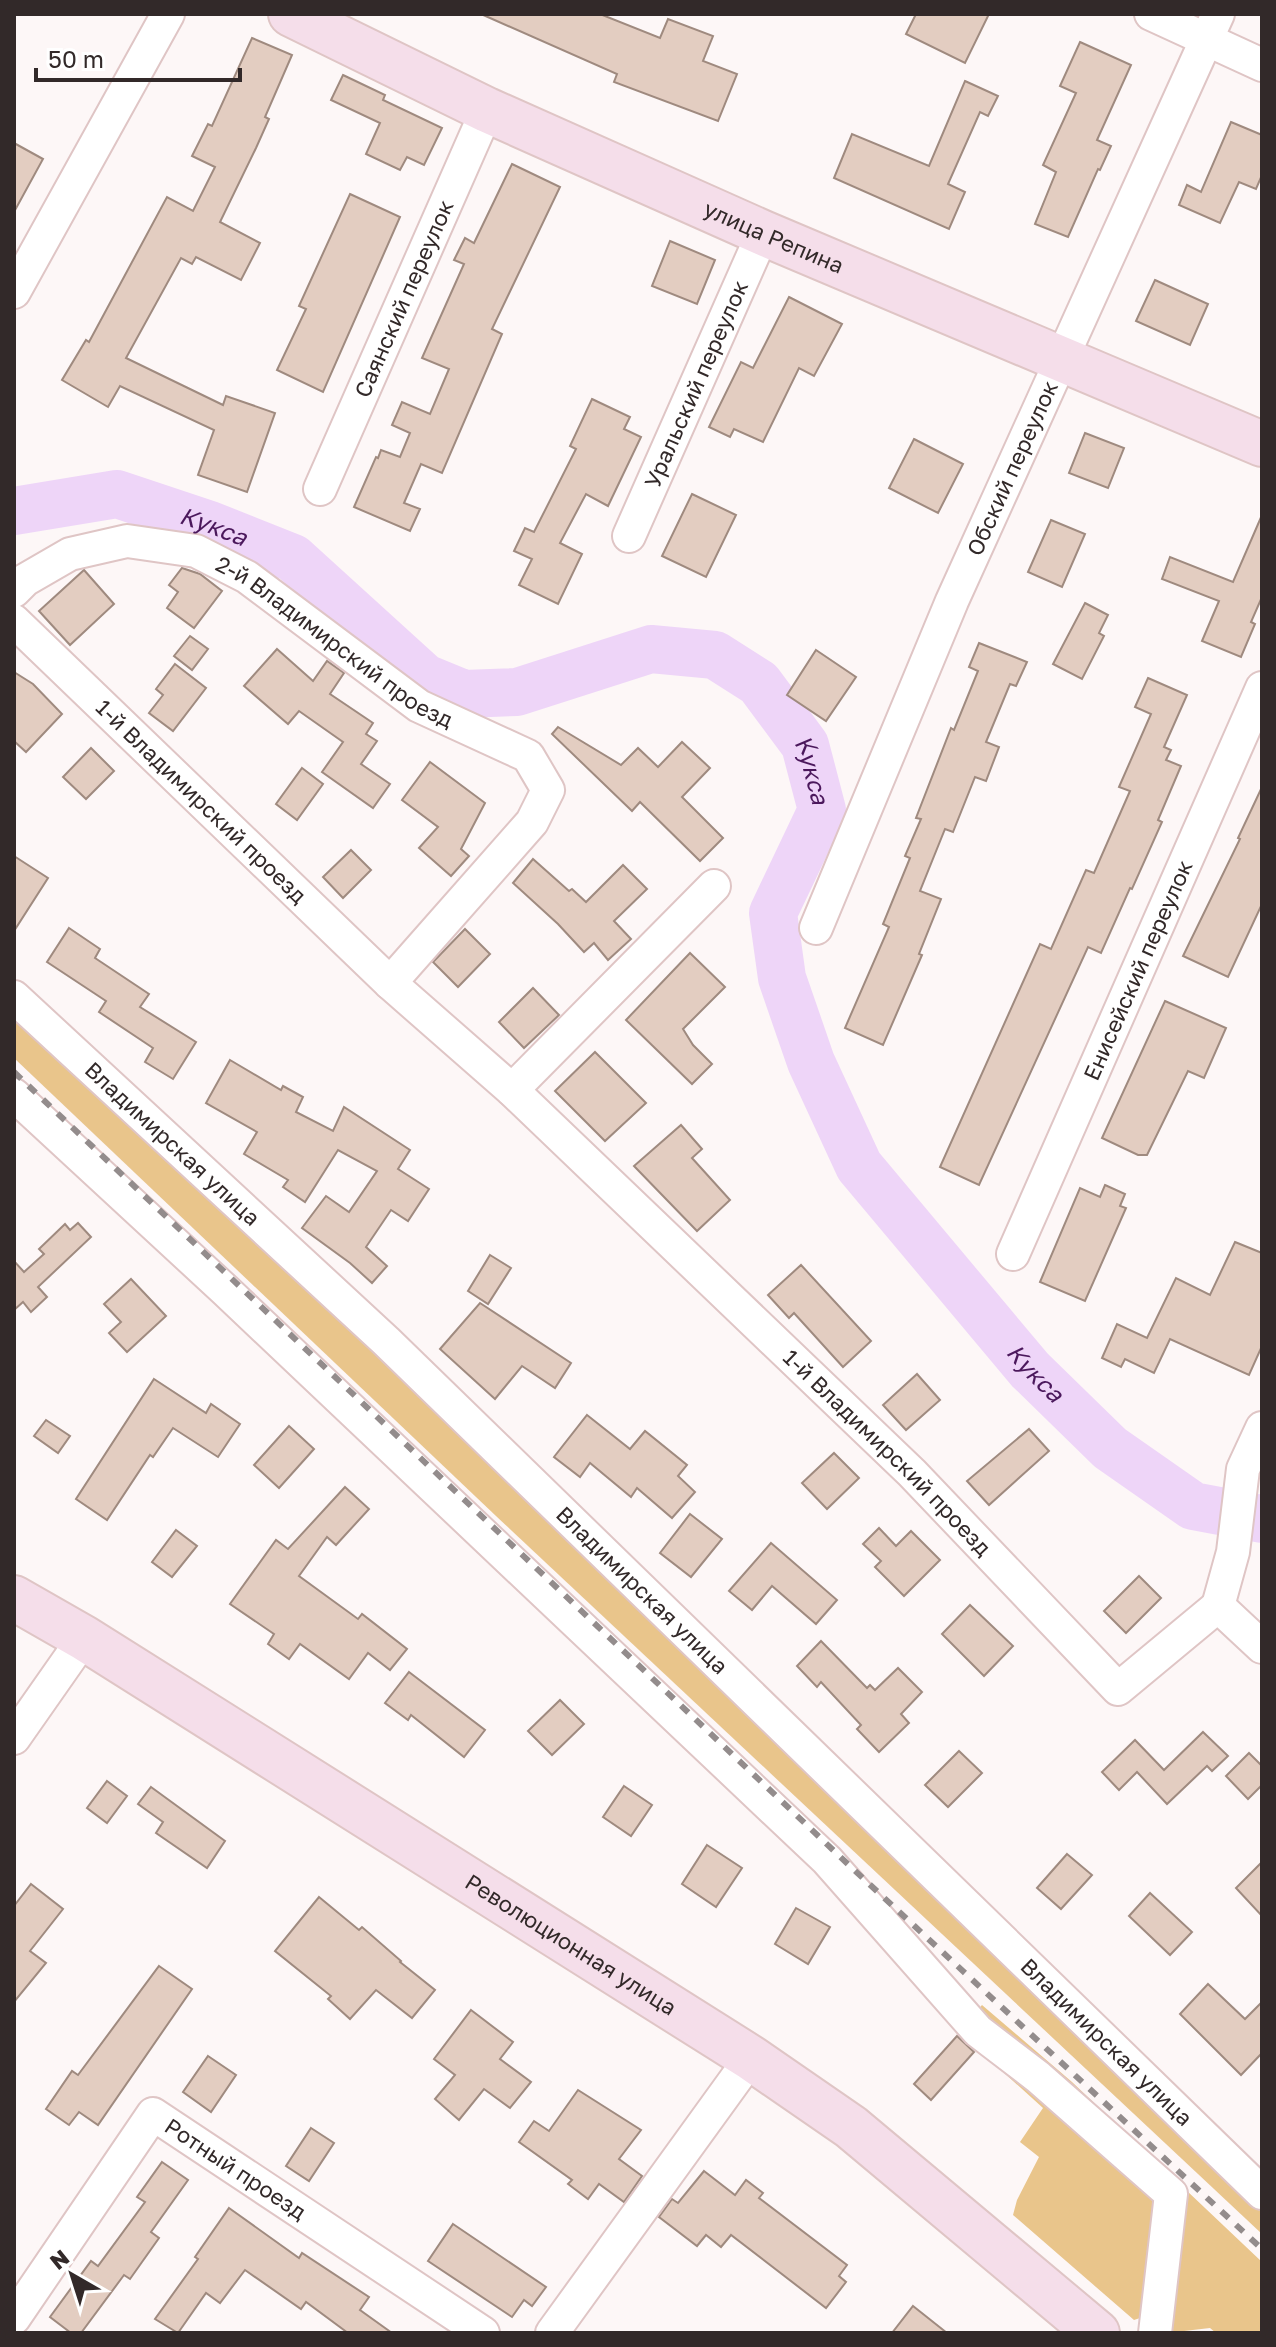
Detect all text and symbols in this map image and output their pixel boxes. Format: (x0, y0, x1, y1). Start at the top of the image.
scale bar (36, 32, 240, 82)
text: 50 m (48, 44, 104, 73)
street label: Саянский переулок (348, 195, 459, 401)
street label: улица Репина (700, 195, 848, 279)
street label: Уральский переулок (638, 276, 753, 492)
street label: Обский переулок (960, 376, 1063, 560)
water label: Кукса (176, 500, 253, 552)
street label: 2-й Владимирский проезд (212, 550, 458, 733)
street label: 1-й Владимирский проезд (91, 693, 313, 908)
water label: Кукса (790, 729, 836, 809)
street label: Енисейский переулок (1077, 855, 1198, 1084)
street label: Владимирская улица (80, 1056, 266, 1231)
water label: Кукса (1002, 1338, 1071, 1409)
street label: 1-й Владимирский проезд (778, 1343, 997, 1561)
street label: Владимирская улица (551, 1500, 734, 1679)
street label: Революционная улица (461, 1868, 682, 2021)
street label: Владимирская улица (1016, 1952, 1198, 2131)
street label: Ротный проезд (160, 2112, 312, 2225)
north arrow (32, 2235, 112, 2315)
text: N (44, 2243, 74, 2275)

